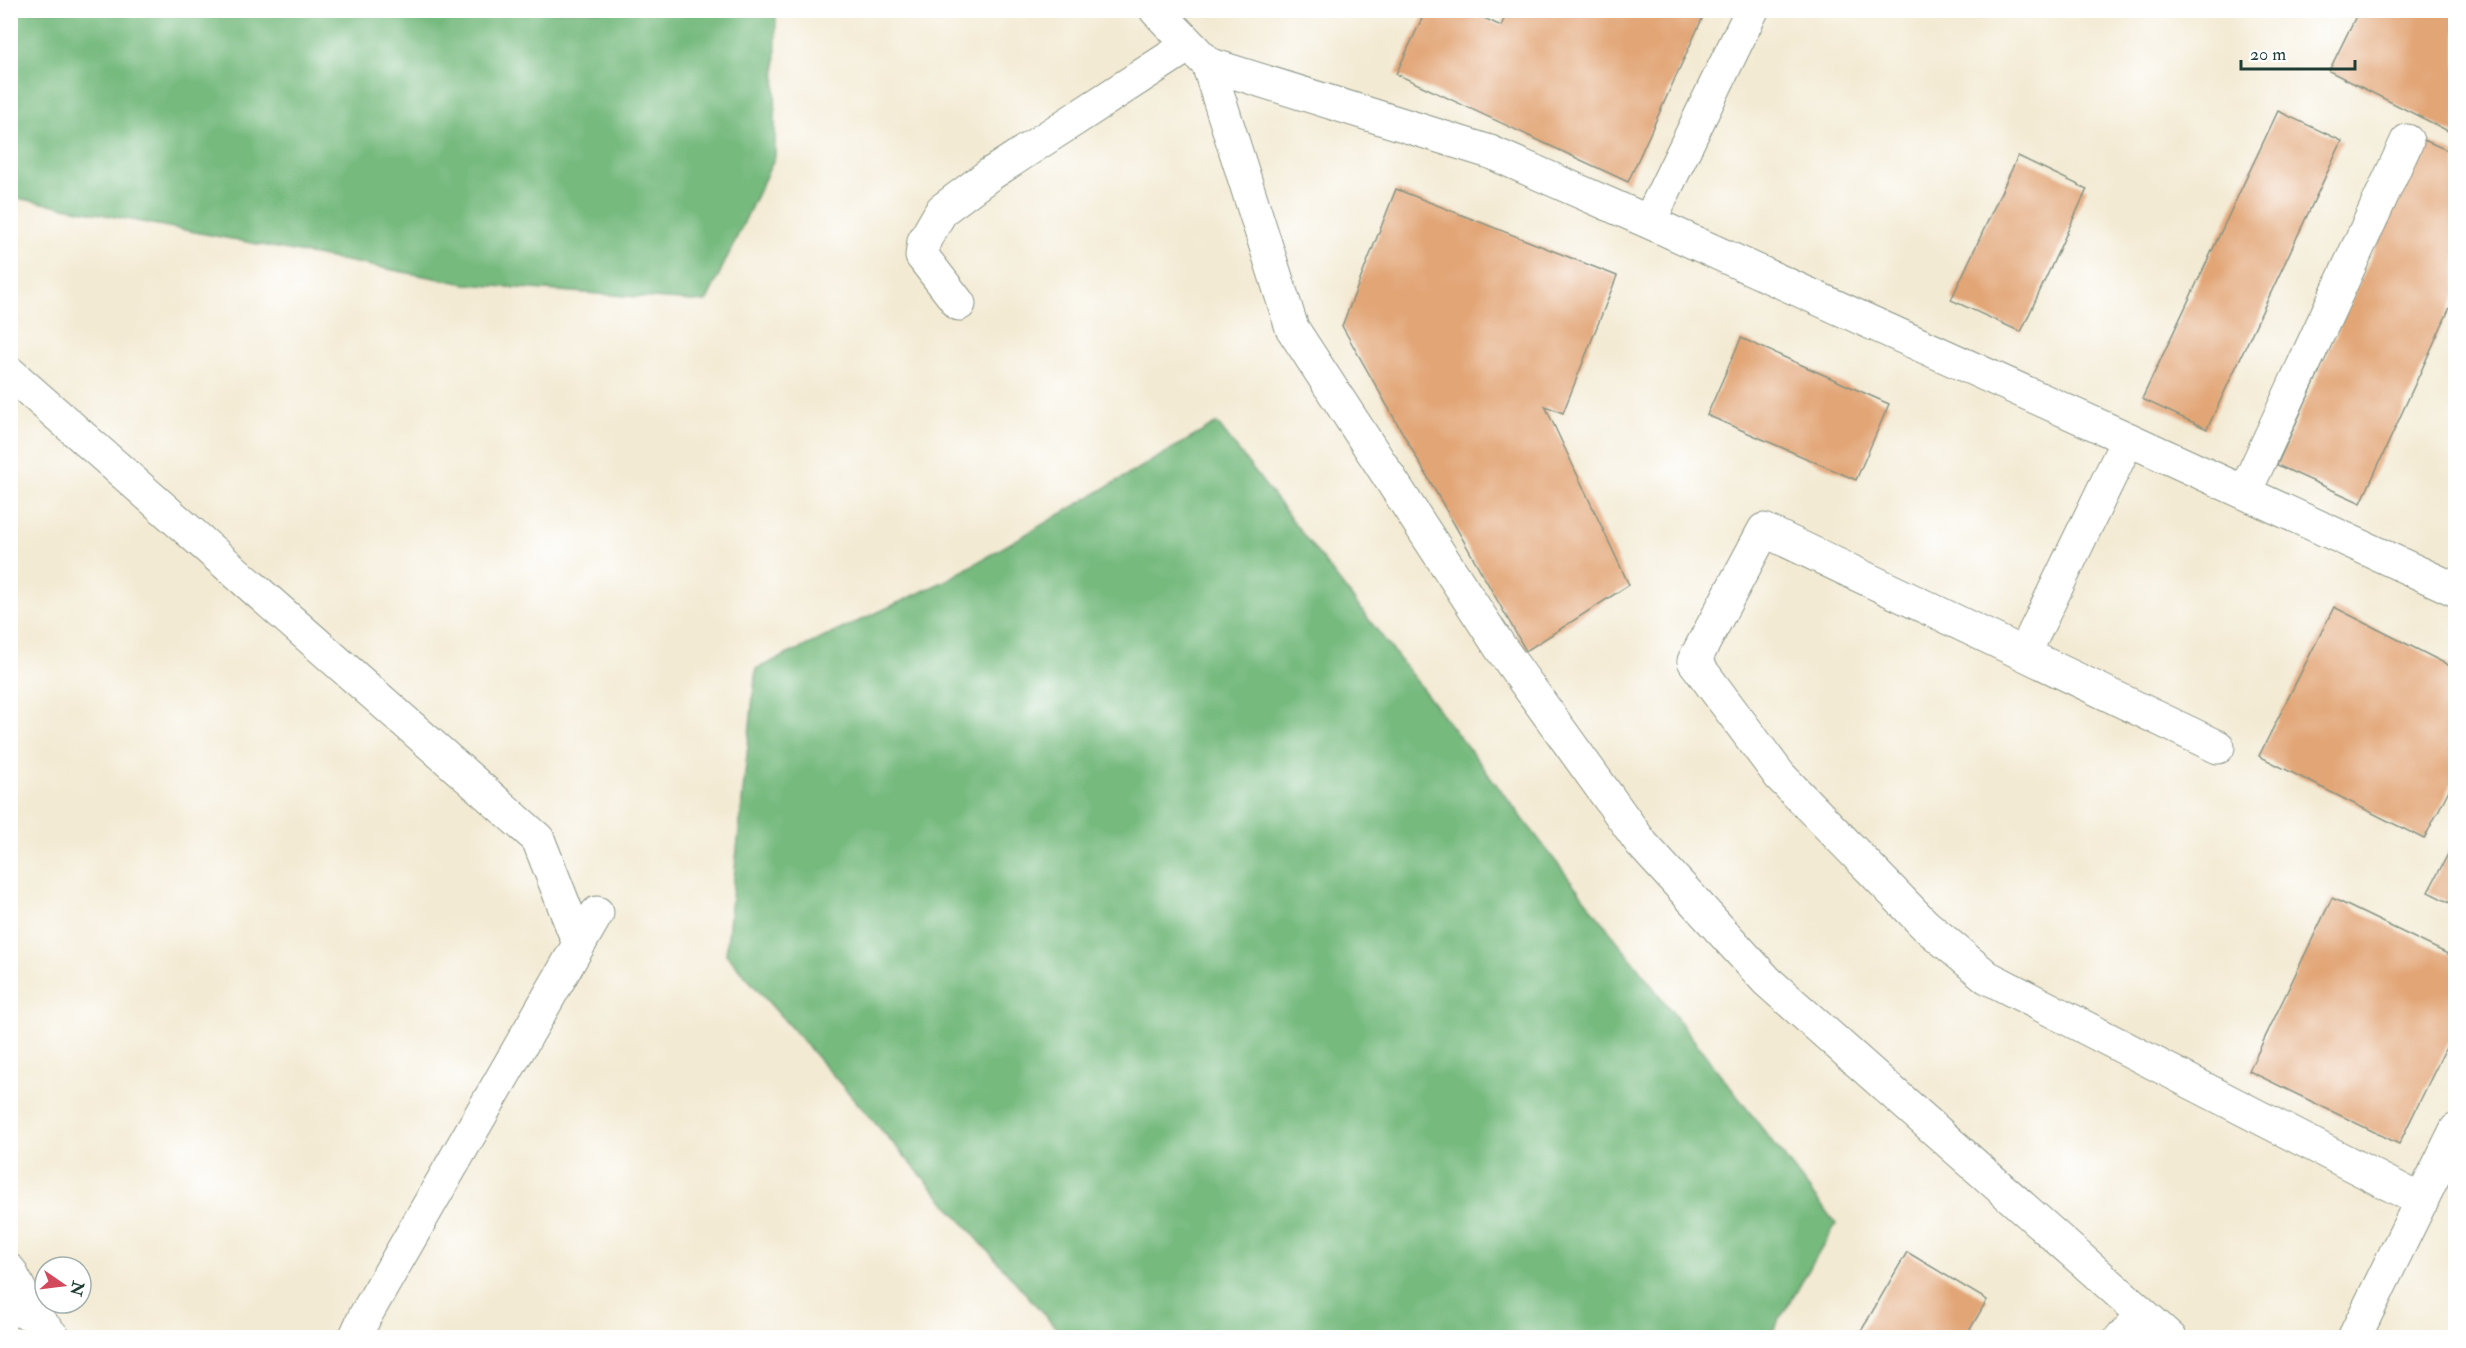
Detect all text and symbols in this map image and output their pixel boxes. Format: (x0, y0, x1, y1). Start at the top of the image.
scale bar (2241, 33, 2355, 71)
text: 20 m (2250, 43, 2286, 66)
north arrow (33, 1255, 93, 1315)
text: N (65, 1278, 88, 1298)

